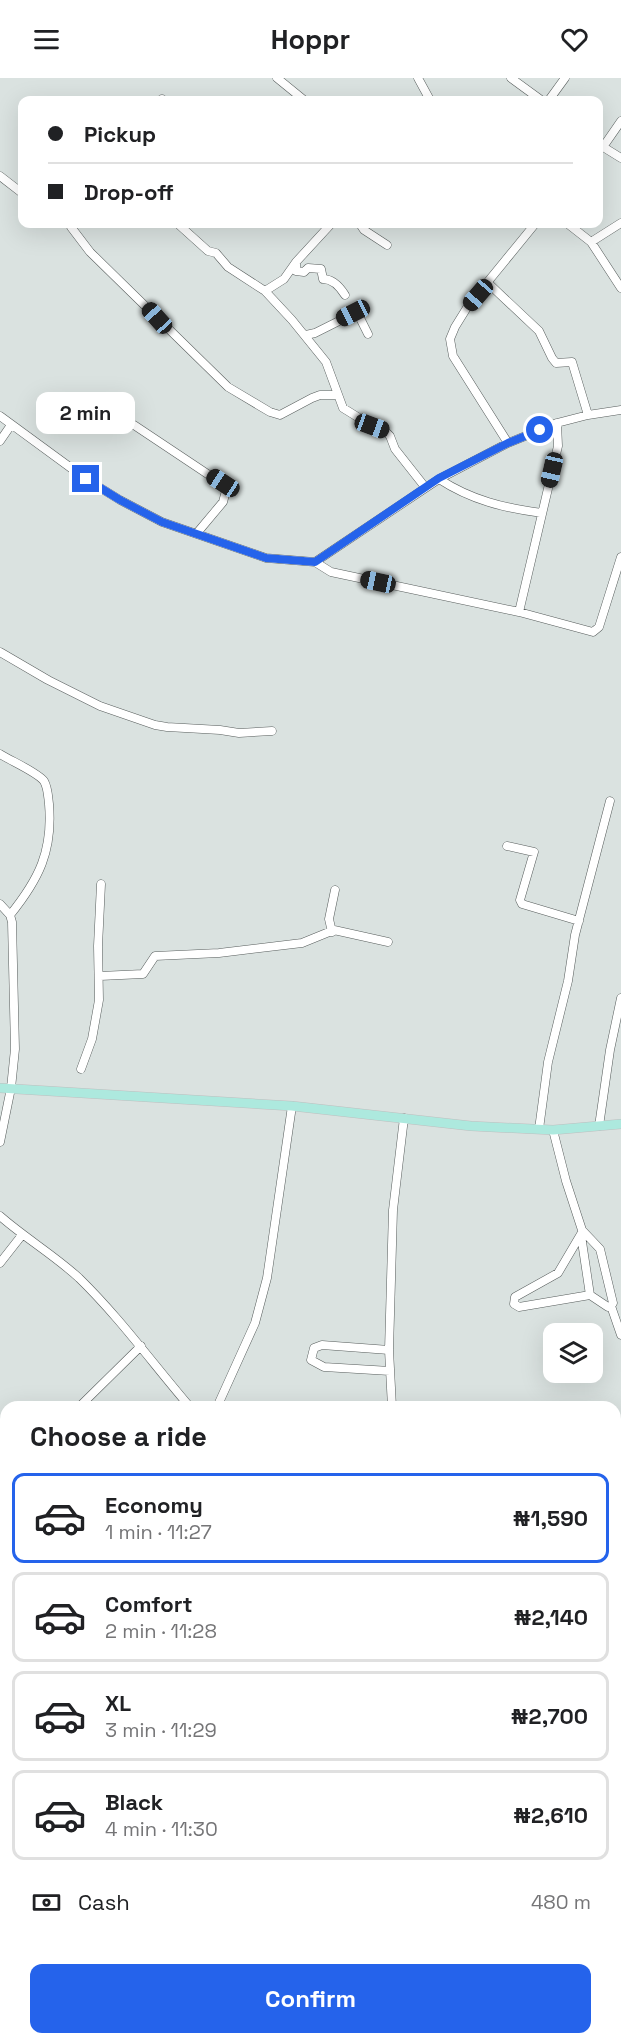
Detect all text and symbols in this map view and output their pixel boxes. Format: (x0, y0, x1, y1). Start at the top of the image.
text: Hoppr (271, 22, 350, 57)
icon: menu (30, 23, 63, 56)
icon: heart (558, 23, 591, 56)
text: Pickup (84, 120, 156, 148)
text: Drop-off (84, 178, 174, 206)
car (459, 276, 497, 314)
car (333, 297, 373, 329)
car (138, 299, 176, 337)
callout: 2 min (36, 392, 136, 434)
text: 2 min (60, 400, 111, 426)
car (352, 411, 392, 441)
route start (526, 416, 553, 443)
car (539, 450, 565, 490)
route end (72, 465, 99, 492)
car (203, 466, 243, 500)
car (359, 569, 397, 595)
map controls (543, 1323, 603, 1383)
button: layers (543, 1323, 603, 1383)
text: Choose a ride (30, 1419, 207, 1454)
icon: car (33, 1491, 87, 1545)
text: Economy (105, 1491, 203, 1519)
text: ₦1,590 (513, 1504, 588, 1532)
text: 1 min · 11:27 (105, 1519, 212, 1545)
icon: car (33, 1590, 87, 1644)
text: Comfort (105, 1590, 193, 1618)
text: ₦2,140 (514, 1603, 588, 1631)
text: 2 min · 11:28 (105, 1618, 217, 1644)
icon: car (33, 1689, 87, 1743)
text: XL (105, 1689, 131, 1717)
text: ₦2,700 (511, 1702, 588, 1730)
text: 3 min · 11:29 (105, 1717, 217, 1743)
icon: car (33, 1788, 87, 1842)
text: Black (105, 1788, 163, 1816)
text: ₦2,610 (513, 1801, 588, 1829)
text: 4 min · 11:30 (105, 1816, 218, 1842)
icon: cash (30, 1886, 63, 1919)
text: Cash (78, 1888, 130, 1916)
text: 480 m (531, 1889, 591, 1915)
button: Confirm (30, 1964, 591, 2033)

